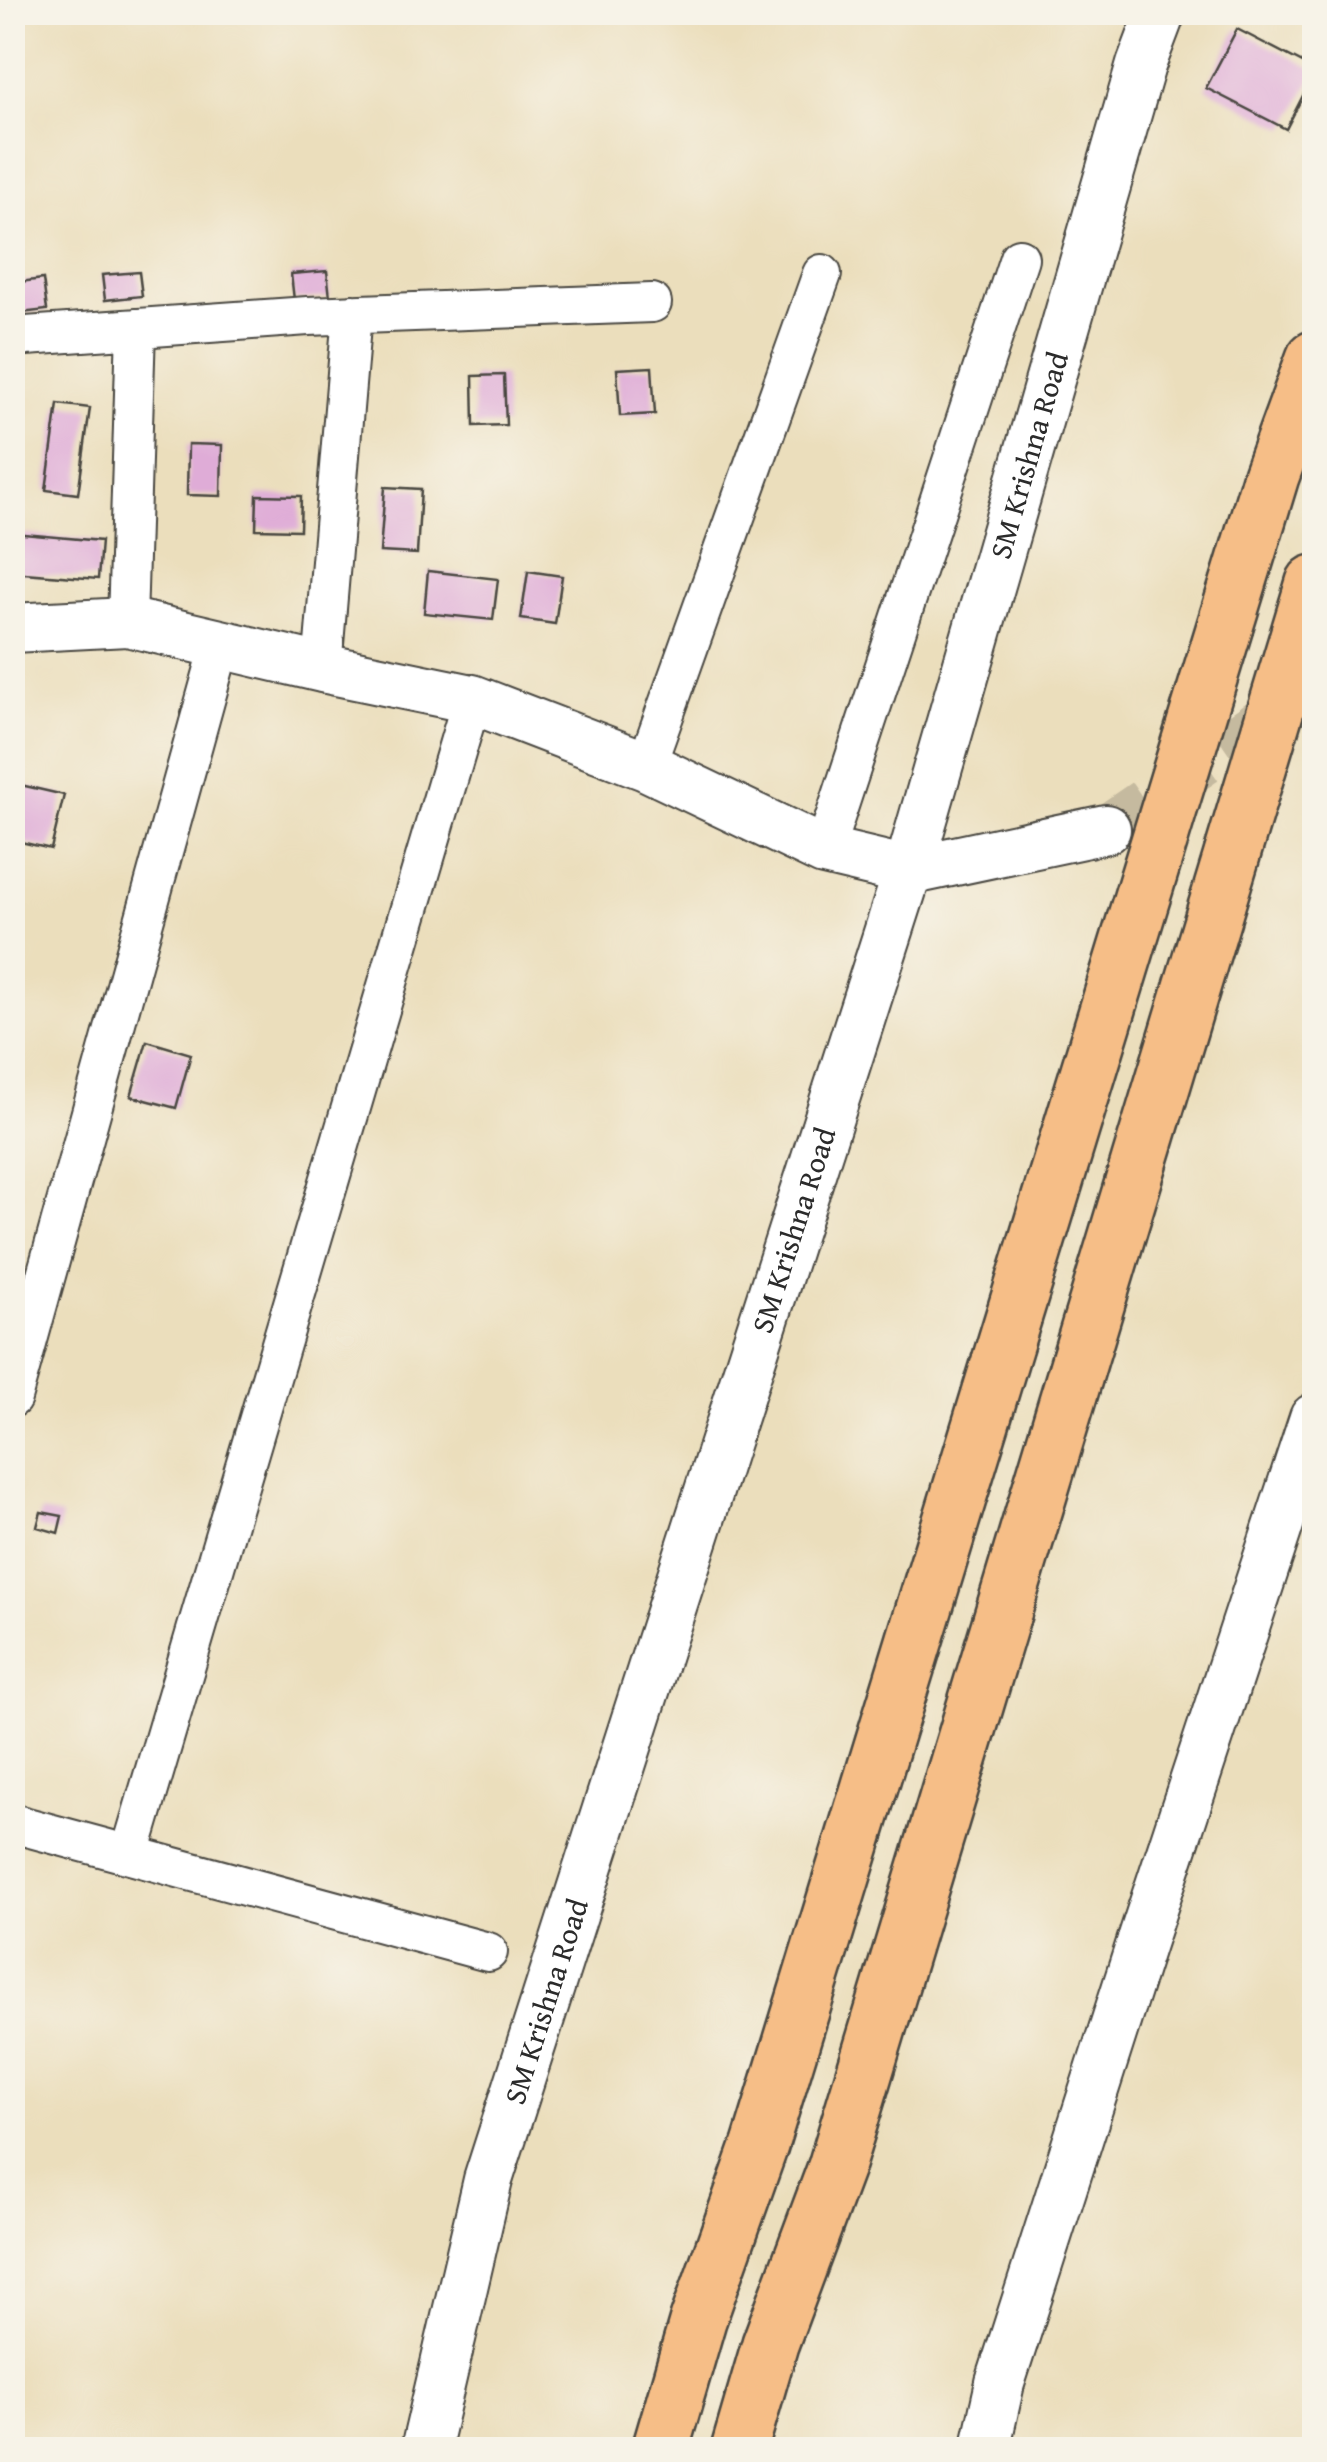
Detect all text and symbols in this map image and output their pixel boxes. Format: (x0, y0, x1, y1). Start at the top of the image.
street label: SM Krishna Road (977, 346, 1079, 564)
street label: SM Krishna Road (739, 1122, 846, 1338)
street label: SM Krishna Road (492, 1893, 599, 2110)

